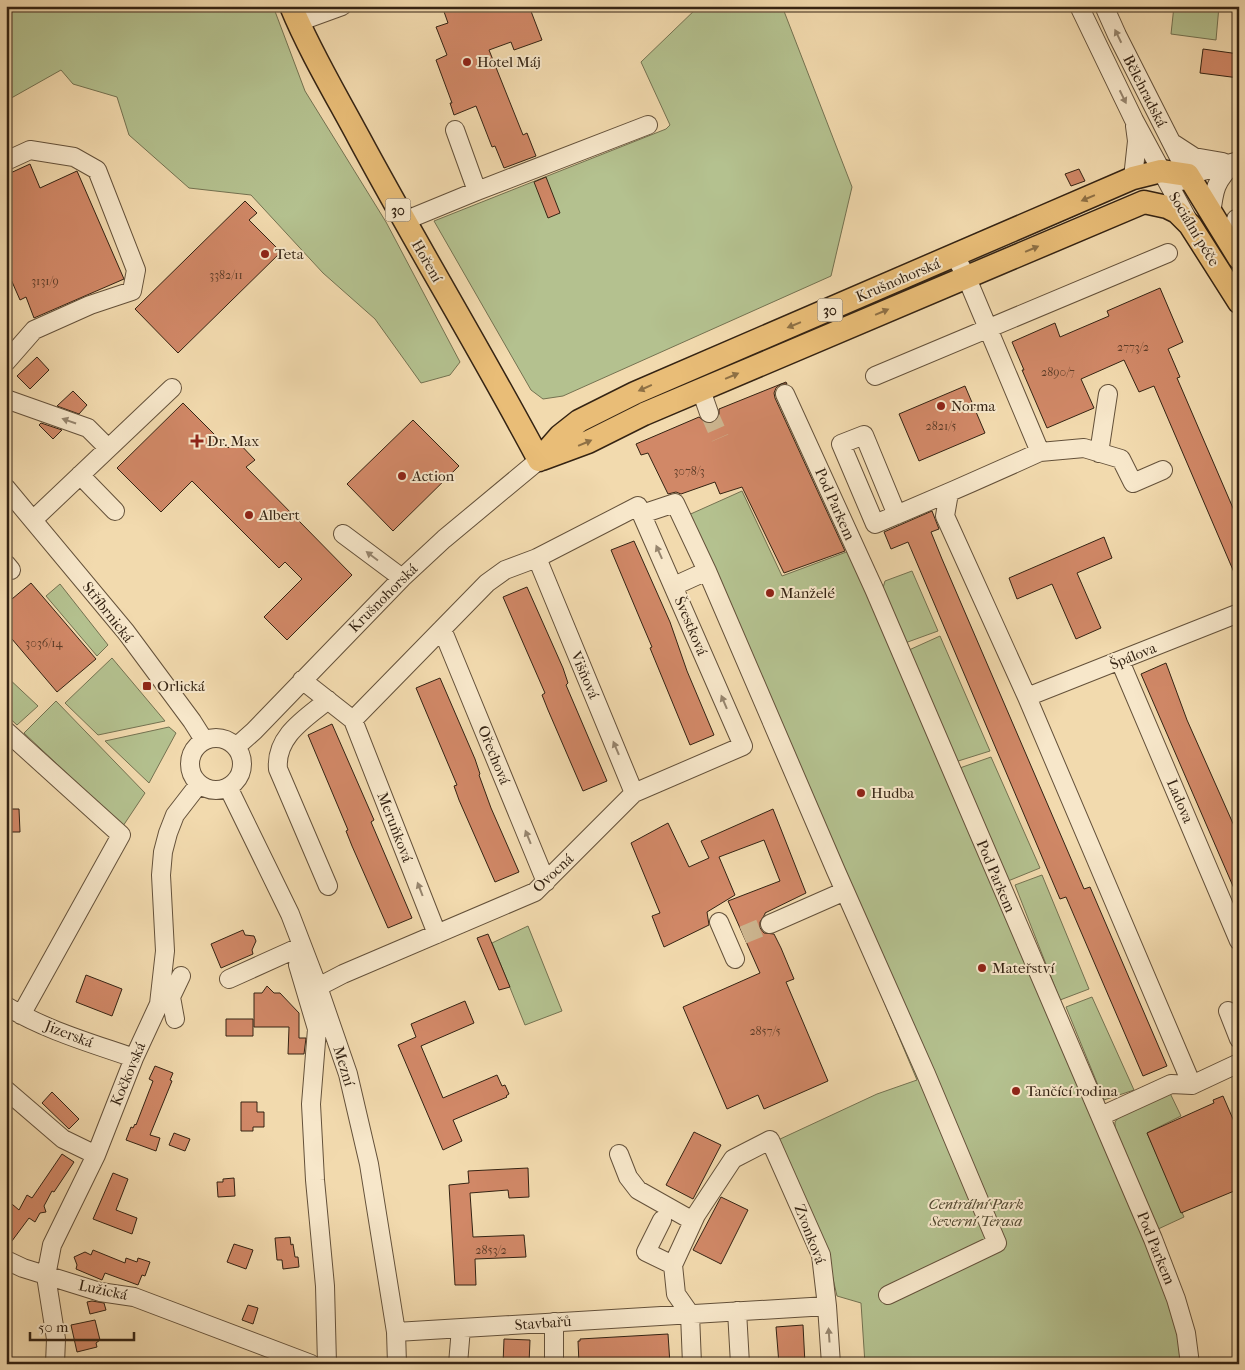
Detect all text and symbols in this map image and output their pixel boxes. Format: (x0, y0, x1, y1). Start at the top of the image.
one-way arrow (1113, 29, 1122, 44)
street label: Bělehradská (1119, 52, 1171, 131)
place label: Hotel Máj (477, 53, 541, 71)
marker: Hotel Máj (461, 56, 473, 68)
one-way arrow (1119, 90, 1127, 105)
street label: Sociální péče (1165, 189, 1224, 270)
one-way arrow (1081, 195, 1095, 203)
road number: 30 (386, 198, 410, 222)
street label: Hoření (408, 237, 447, 286)
one-way arrow (1024, 244, 1039, 252)
place label: Teta (275, 245, 305, 263)
marker: Teta (259, 248, 271, 260)
street label: Krušnohorská (853, 254, 944, 306)
house number: 3382/11 (209, 268, 243, 282)
house number: 3131/9 (31, 274, 59, 288)
road number: 30 (818, 298, 842, 322)
one-way arrow (875, 307, 889, 315)
one-way arrow (787, 321, 801, 329)
house number: 2773/2 (1117, 340, 1149, 354)
house number: 2890/7 (1041, 365, 1075, 379)
one-way arrow (725, 371, 739, 379)
one-way arrow (638, 385, 652, 393)
place label: Norma (951, 397, 996, 415)
marker: Norma (935, 400, 947, 412)
one-way arrow (61, 417, 76, 425)
house number: 2821/5 (926, 419, 956, 433)
place label: Dr. Max (207, 432, 259, 450)
marker: Dr. Max (191, 435, 203, 447)
one-way arrow (578, 439, 592, 447)
house number: 3078/3 (673, 464, 705, 478)
street label: Pod Parkem (811, 465, 859, 543)
place label: Action (411, 467, 455, 485)
marker: Action (396, 470, 408, 482)
place label: Albert (258, 506, 301, 524)
marker: Albert (243, 509, 255, 521)
one-way arrow (655, 545, 663, 559)
one-way arrow (365, 551, 379, 561)
street label: Krušnohorská (345, 559, 422, 636)
street label: Stříbrnická (79, 578, 138, 647)
place label: Manželé (780, 584, 835, 602)
marker: Manželé (764, 587, 776, 599)
street label: Švestková (671, 594, 712, 659)
house number: 3036/14 (25, 636, 64, 650)
street label: Špálova (1107, 638, 1160, 673)
street label: Višňová (567, 648, 603, 702)
place label: Orlická (157, 677, 206, 695)
marker: Orlická (141, 680, 153, 692)
one-way arrow (719, 694, 727, 709)
street label: Ořechová (474, 723, 514, 788)
one-way arrow (611, 740, 619, 755)
street label: Ladova (1163, 776, 1198, 827)
place label: Hudba (871, 784, 915, 802)
marker: Hudba (855, 787, 867, 799)
street label: Meruňková (373, 789, 417, 866)
one-way arrow (523, 830, 531, 844)
street label: Pod Parkem (973, 837, 1020, 916)
street label: Ovocná (529, 849, 578, 896)
one-way arrow (415, 882, 423, 896)
place label: Mateřství (992, 959, 1055, 977)
marker: Mateřství (976, 962, 988, 974)
street label: Jizerská (41, 1016, 97, 1052)
house number: 2857/5 (749, 1024, 781, 1038)
street label: Kočkovská (107, 1039, 150, 1108)
street label: Mezní (329, 1044, 359, 1089)
place label: Tančící rodina (1026, 1082, 1119, 1100)
marker: Tančící rodina (1010, 1085, 1022, 1097)
park label: Centrální Park Severní Terasa (928, 1195, 1024, 1230)
street label: Zvonková (790, 1202, 830, 1267)
street label: Pod Parkem (1133, 1209, 1179, 1288)
house number: 2853/2 (475, 1243, 507, 1257)
street label: Lužická (77, 1276, 130, 1304)
scale bar (30, 1310, 134, 1342)
street label: Stavbařů (514, 1312, 573, 1334)
text: 50 m (38, 1318, 69, 1336)
one-way arrow (825, 1327, 833, 1343)

